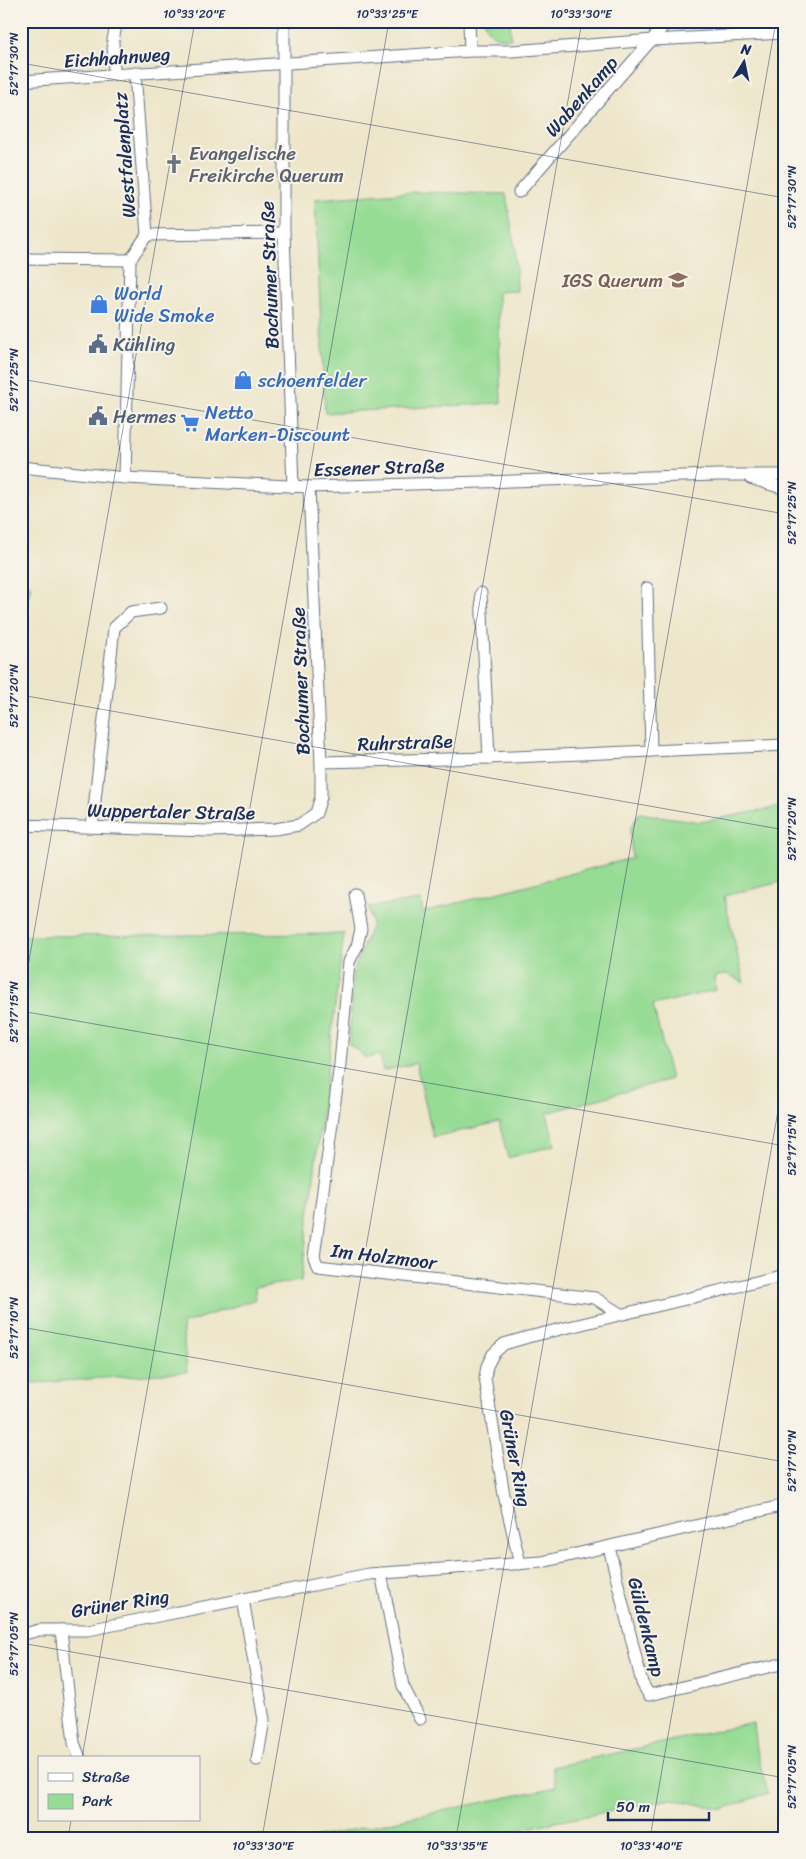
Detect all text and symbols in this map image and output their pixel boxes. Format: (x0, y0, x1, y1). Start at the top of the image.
text: 10°33'20"E (163, 3, 226, 25)
text: 10°33'25"E (356, 3, 419, 25)
text: 10°33'30"E (550, 3, 613, 25)
text: 52°17'30"N (3, 32, 25, 96)
text: N (738, 36, 753, 63)
street label: Eichhahnweg (63, 37, 172, 78)
north arrow (718, 38, 768, 88)
street label: Wabenkamp (536, 48, 626, 144)
street label: Westfalenplatz (104, 90, 145, 219)
place label: Evangelische Freikirche Querum (189, 137, 344, 192)
church icon: Evangelische Freikirche Querum (163, 153, 185, 175)
text: 52°17'30"N (781, 165, 803, 229)
street label: Bochumer Straße (250, 200, 289, 350)
place label: IGS Querum (561, 264, 663, 297)
school or university icon: IGS Querum (667, 269, 689, 291)
place label: World Wide Smoke (114, 277, 215, 332)
shop icon: World Wide Smoke (88, 293, 110, 315)
place label: Kühling (113, 328, 176, 361)
public building icon: Kühling (87, 333, 109, 355)
text: 52°17'25"N (3, 348, 25, 412)
place label: schoenfelder (257, 364, 367, 397)
shop icon: schoenfelder (232, 369, 254, 391)
place label: Netto Marken-Discount (205, 396, 350, 451)
place label: Hermes (113, 400, 176, 433)
public building icon: Hermes (87, 405, 109, 427)
supermarket icon: Netto Marken-Discount (179, 412, 201, 434)
street label: Essener Straße (313, 449, 445, 486)
text: 52°17'25"N (781, 481, 803, 545)
street label: Bochumer Straße (281, 606, 320, 756)
text: 52°17'20"N (3, 663, 25, 728)
street label: Ruhrstraße (357, 724, 453, 761)
street label: Wuppertaler Straße (87, 794, 255, 829)
text: 52°17'20"N (781, 796, 803, 861)
text: 52°17'15"N (3, 981, 25, 1043)
text: 52°17'15"N (781, 1114, 803, 1176)
street label: Im Holzmoor (328, 1234, 440, 1279)
text: 52°17'10"N (3, 1296, 25, 1359)
street label: Grüner Ring (490, 1406, 541, 1510)
text: 52°17'10"N (781, 1429, 803, 1492)
street label: Güldenkamp (618, 1574, 675, 1680)
street label: Grüner Ring (69, 1579, 172, 1628)
text: 52°17'05"N (3, 1611, 25, 1676)
text: 52°17'05"N (781, 1744, 803, 1809)
legend (38, 1756, 200, 1822)
text: Straße (82, 1764, 130, 1790)
text: Park (82, 1788, 113, 1814)
scale bar (608, 1789, 710, 1821)
text: 50 m (616, 1794, 651, 1820)
text: 10°33'30"E (232, 1835, 295, 1857)
text: 10°33'35"E (426, 1835, 489, 1857)
text: 10°33'40"E (620, 1835, 683, 1857)

